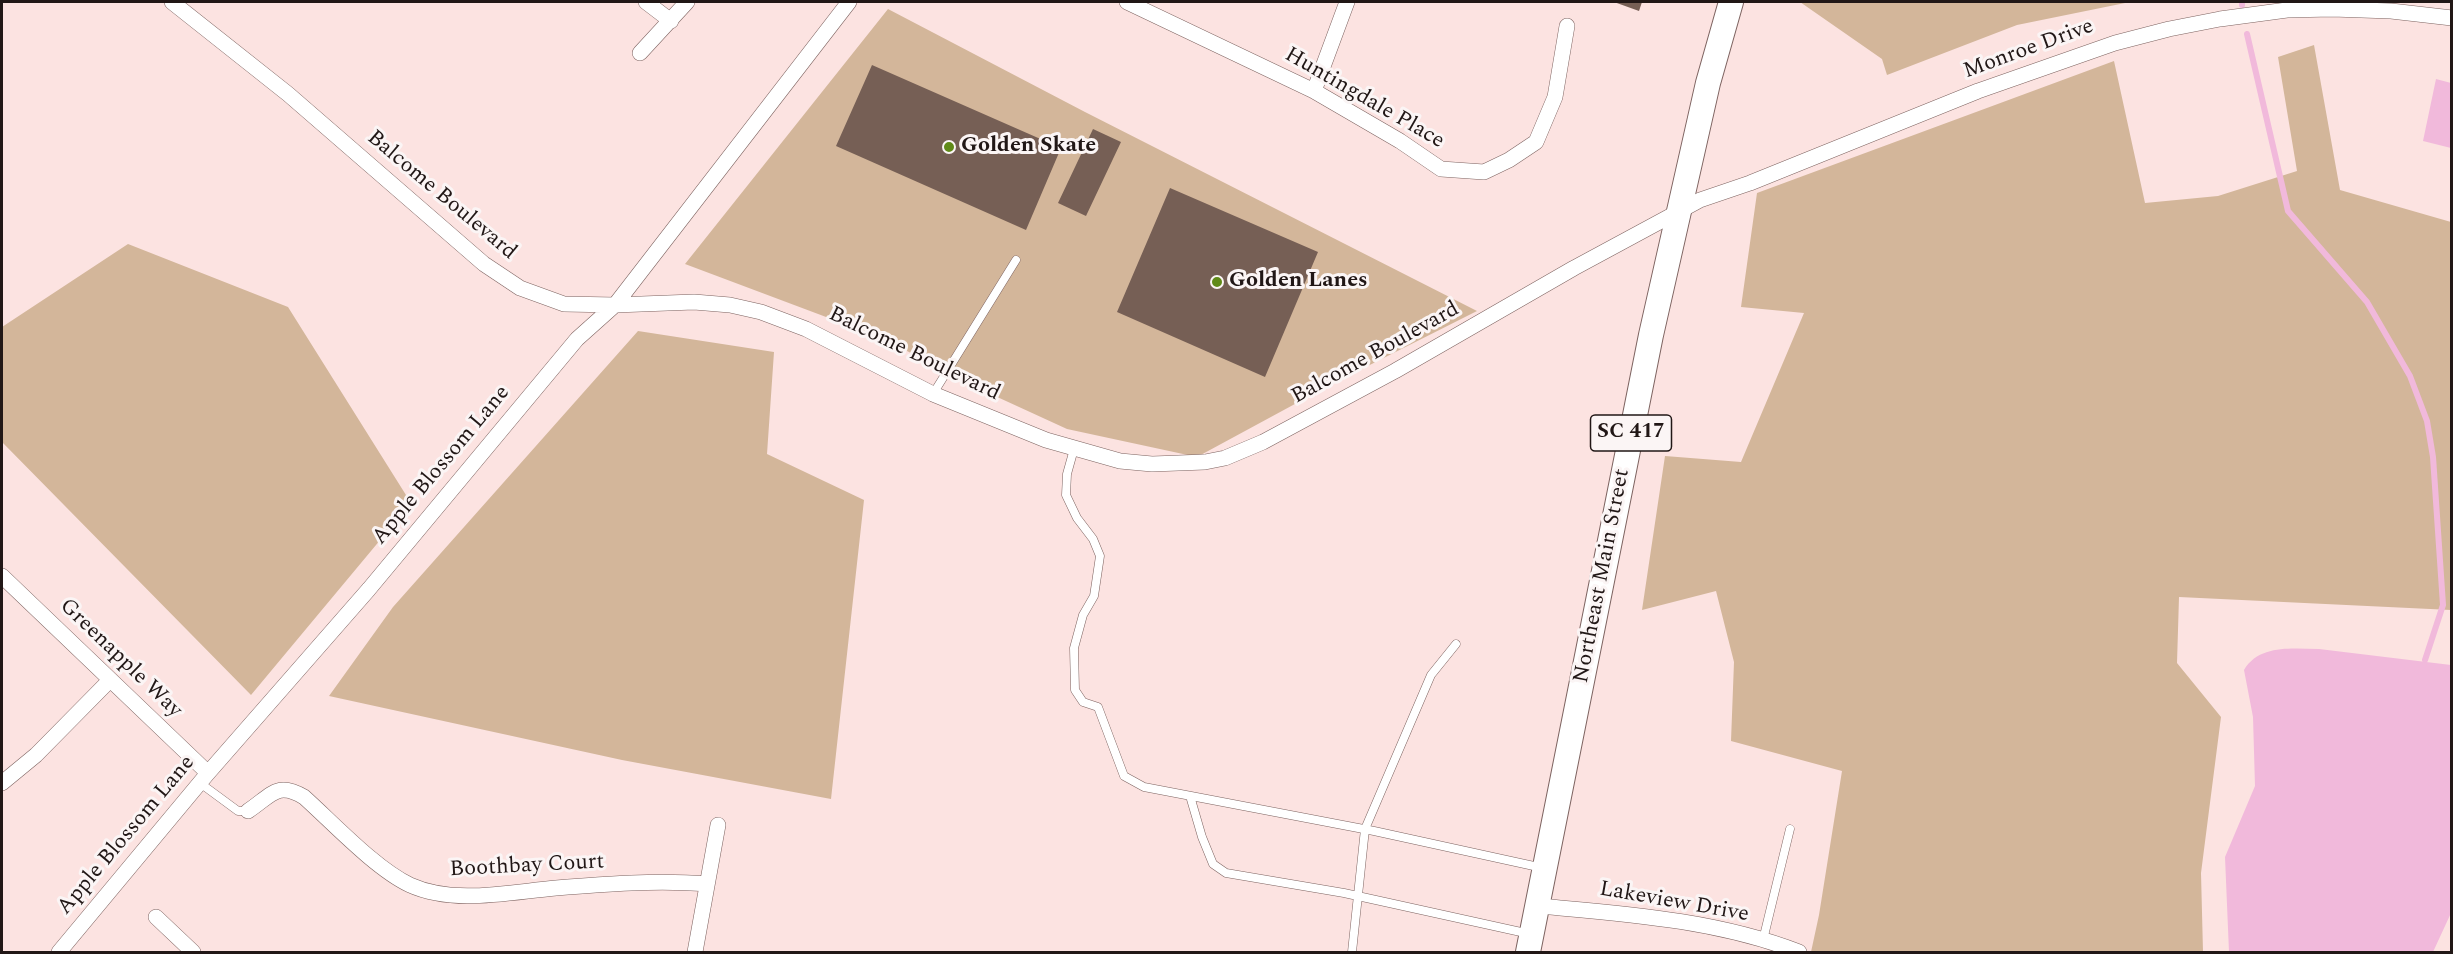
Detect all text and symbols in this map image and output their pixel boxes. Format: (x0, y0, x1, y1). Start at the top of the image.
street label: Monroe Drive (1960, 14, 2098, 86)
street label: Huntingdale Place (1279, 43, 1449, 155)
street label: Balcome Boulevard (361, 126, 521, 266)
place label: Golden Skate (961, 134, 1096, 160)
marker: Golden Skate (942, 140, 956, 154)
place label: Golden Lanes (1229, 269, 1368, 295)
marker: Golden Lanes (1210, 275, 1224, 289)
street label: Balcome Boulevard (1288, 297, 1464, 411)
street label: Balcome Boulevard (824, 302, 1004, 408)
street label: Apple Blossom Lane (368, 381, 516, 551)
road number: SC 417 (1590, 415, 1672, 451)
street label: Northeast Main Street (1569, 467, 1637, 685)
street label: Greenapple Way (53, 594, 187, 724)
street label: Apple Blossom Lane (53, 751, 201, 921)
street label: Boothbay Court (449, 850, 605, 884)
street label: Lakeview Drive (1597, 877, 1751, 929)

